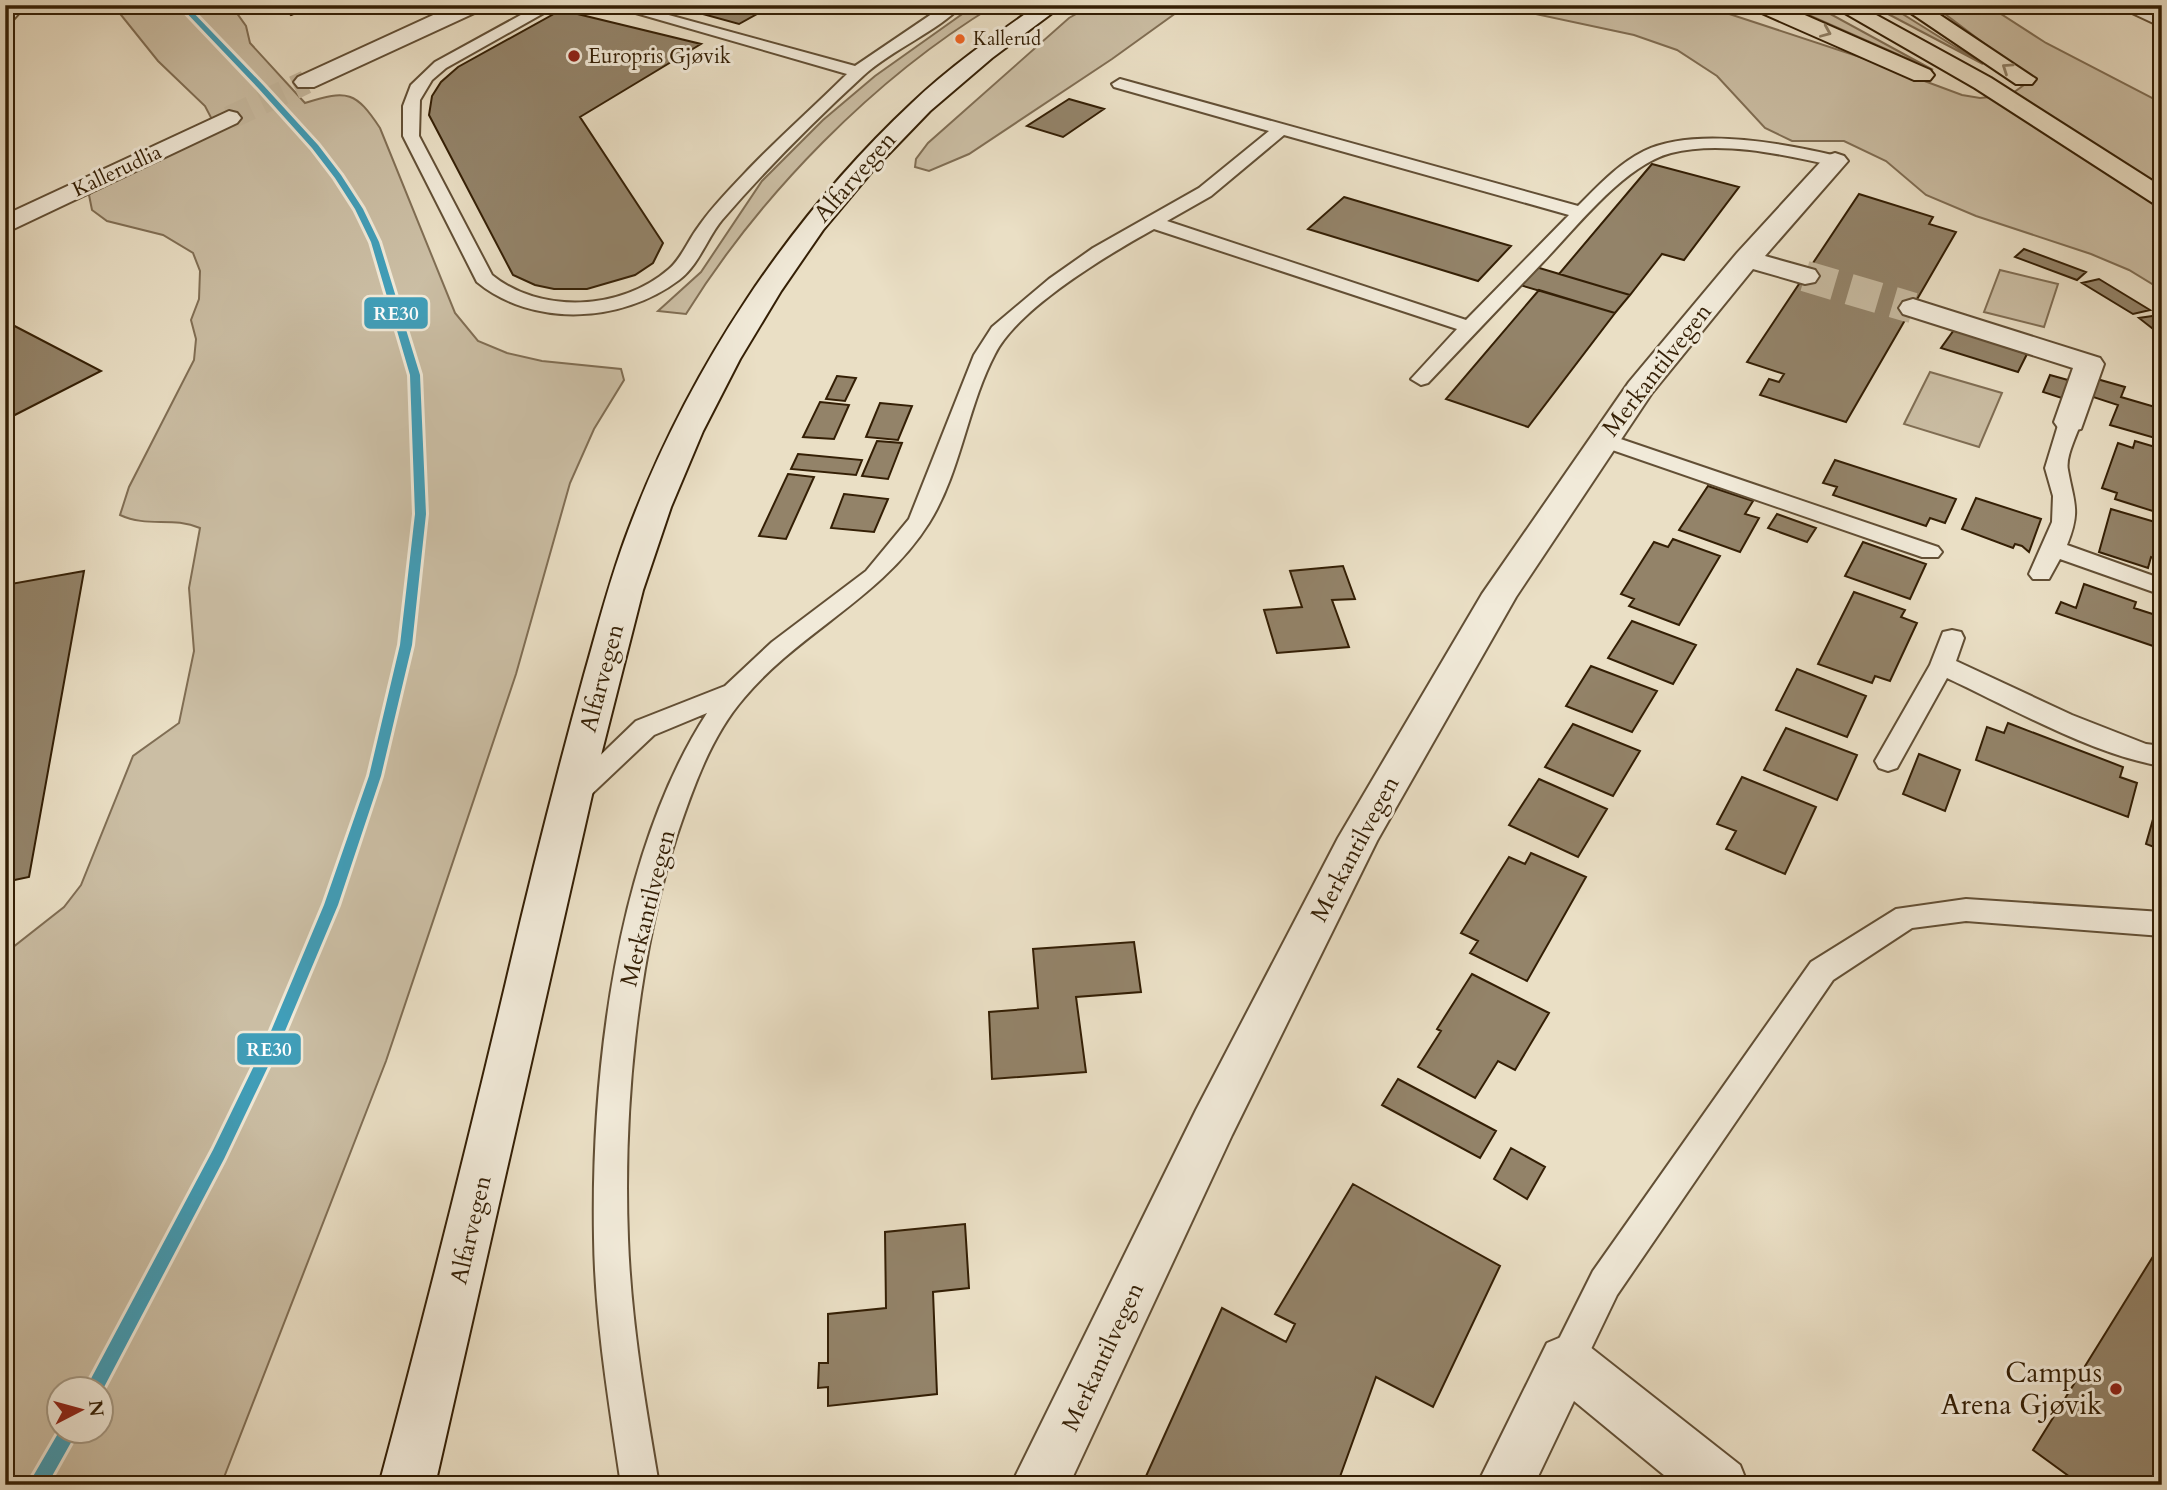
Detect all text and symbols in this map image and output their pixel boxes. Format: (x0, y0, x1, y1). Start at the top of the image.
one-way arrow (1820, 23, 1832, 37)
place label: Kallerud (973, 26, 1041, 52)
marker: Kallerud (953, 32, 967, 46)
place label: Europris Gjøvik (588, 42, 732, 71)
marker: Europris Gjøvik (566, 48, 582, 64)
one-way arrow (2002, 64, 2015, 76)
street label: Alfarvegen (806, 124, 904, 230)
street label: Kallerudlia (68, 138, 166, 204)
line badge: RE30 (363, 296, 429, 330)
street label: Merkantilvegen (1595, 296, 1720, 443)
text: RE30 (373, 301, 419, 327)
street label: Alfarvegen (572, 620, 632, 736)
street label: Merkantilvegen (1303, 770, 1407, 928)
street label: Merkantilvegen (613, 826, 684, 990)
line badge: RE30 (236, 1032, 302, 1066)
text: RE30 (246, 1037, 292, 1063)
street label: Alfarvegen (442, 1172, 500, 1288)
street label: Merkantilvegen (1054, 1277, 1152, 1437)
place label: Campus Arena Gjøvik (1941, 1354, 2102, 1424)
north arrow (46, 1374, 116, 1444)
marker: Campus Arena Gjøvik (2108, 1381, 2124, 1397)
text: N (82, 1399, 110, 1418)

